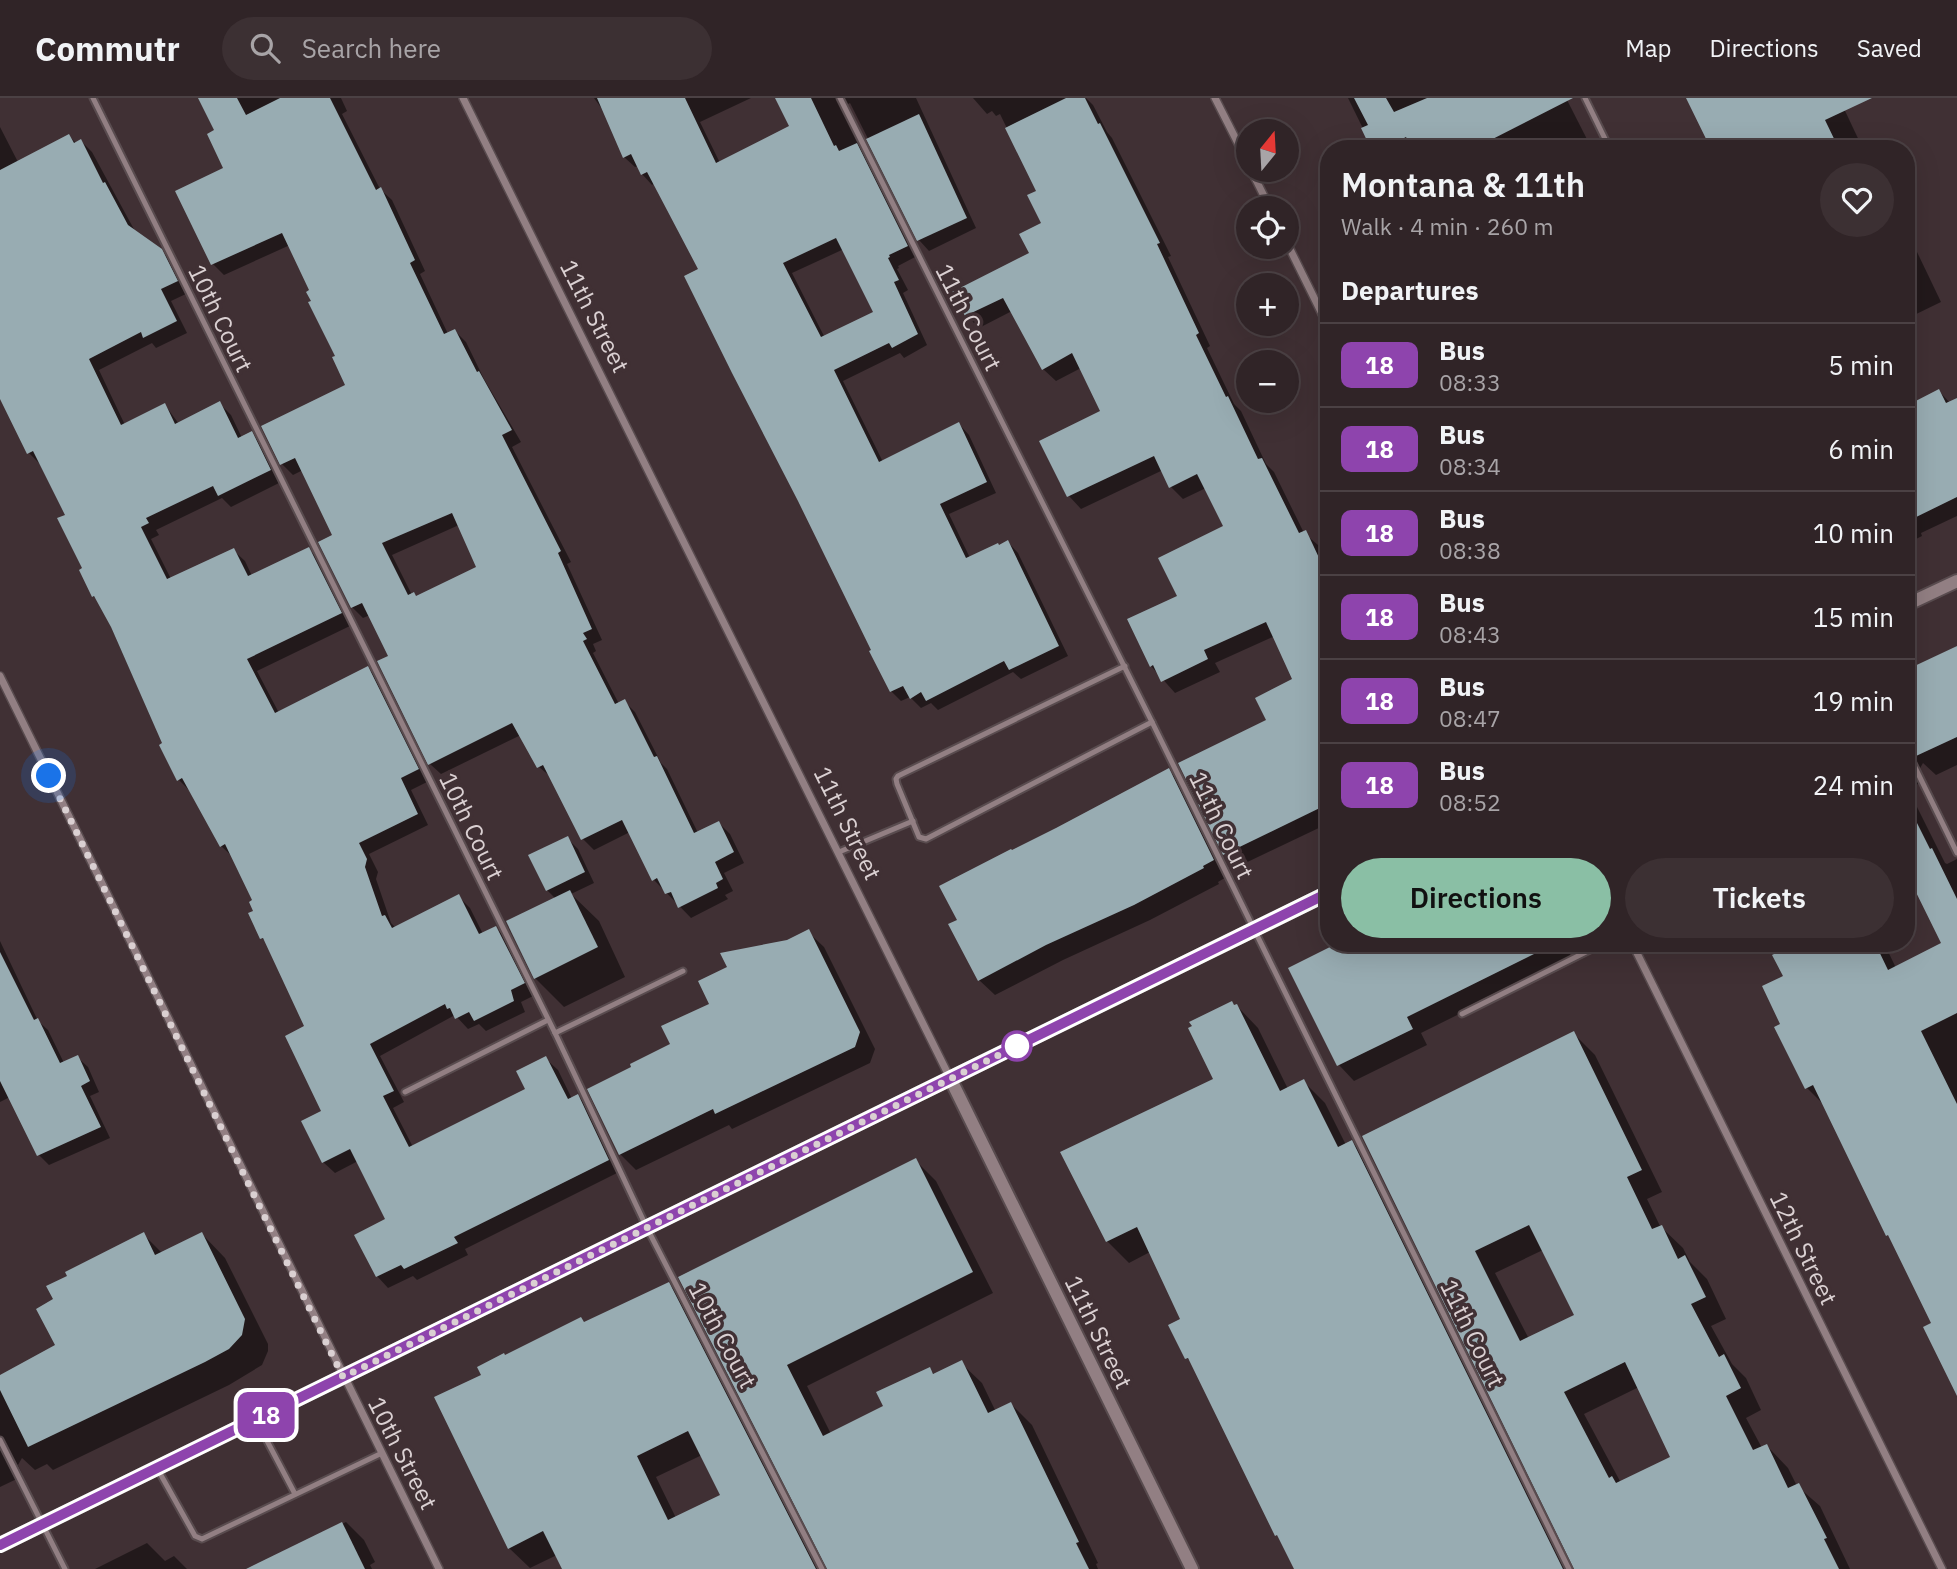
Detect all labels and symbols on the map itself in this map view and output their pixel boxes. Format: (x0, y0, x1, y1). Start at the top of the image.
north arrow (1236, 119, 1298, 182)
street label: 11th Street (553, 254, 637, 378)
street label: 11th Court (928, 258, 1010, 376)
street label: 10th Court (181, 259, 261, 377)
your location (31, 758, 66, 793)
street label: 11th Street (807, 761, 889, 885)
street label: 11th Court (1182, 766, 1262, 884)
street label: 10th Court (432, 767, 512, 885)
unlabelled marker (1002, 1031, 1032, 1061)
street label: 12th Street (1763, 1186, 1845, 1310)
street label: 11th Street (1058, 1270, 1140, 1394)
street label: 11th Court (1433, 1274, 1513, 1392)
street label: 10th Court (682, 1276, 764, 1394)
street label: 10th Street (361, 1391, 445, 1515)
line badge: 18 (234, 1392, 298, 1438)

